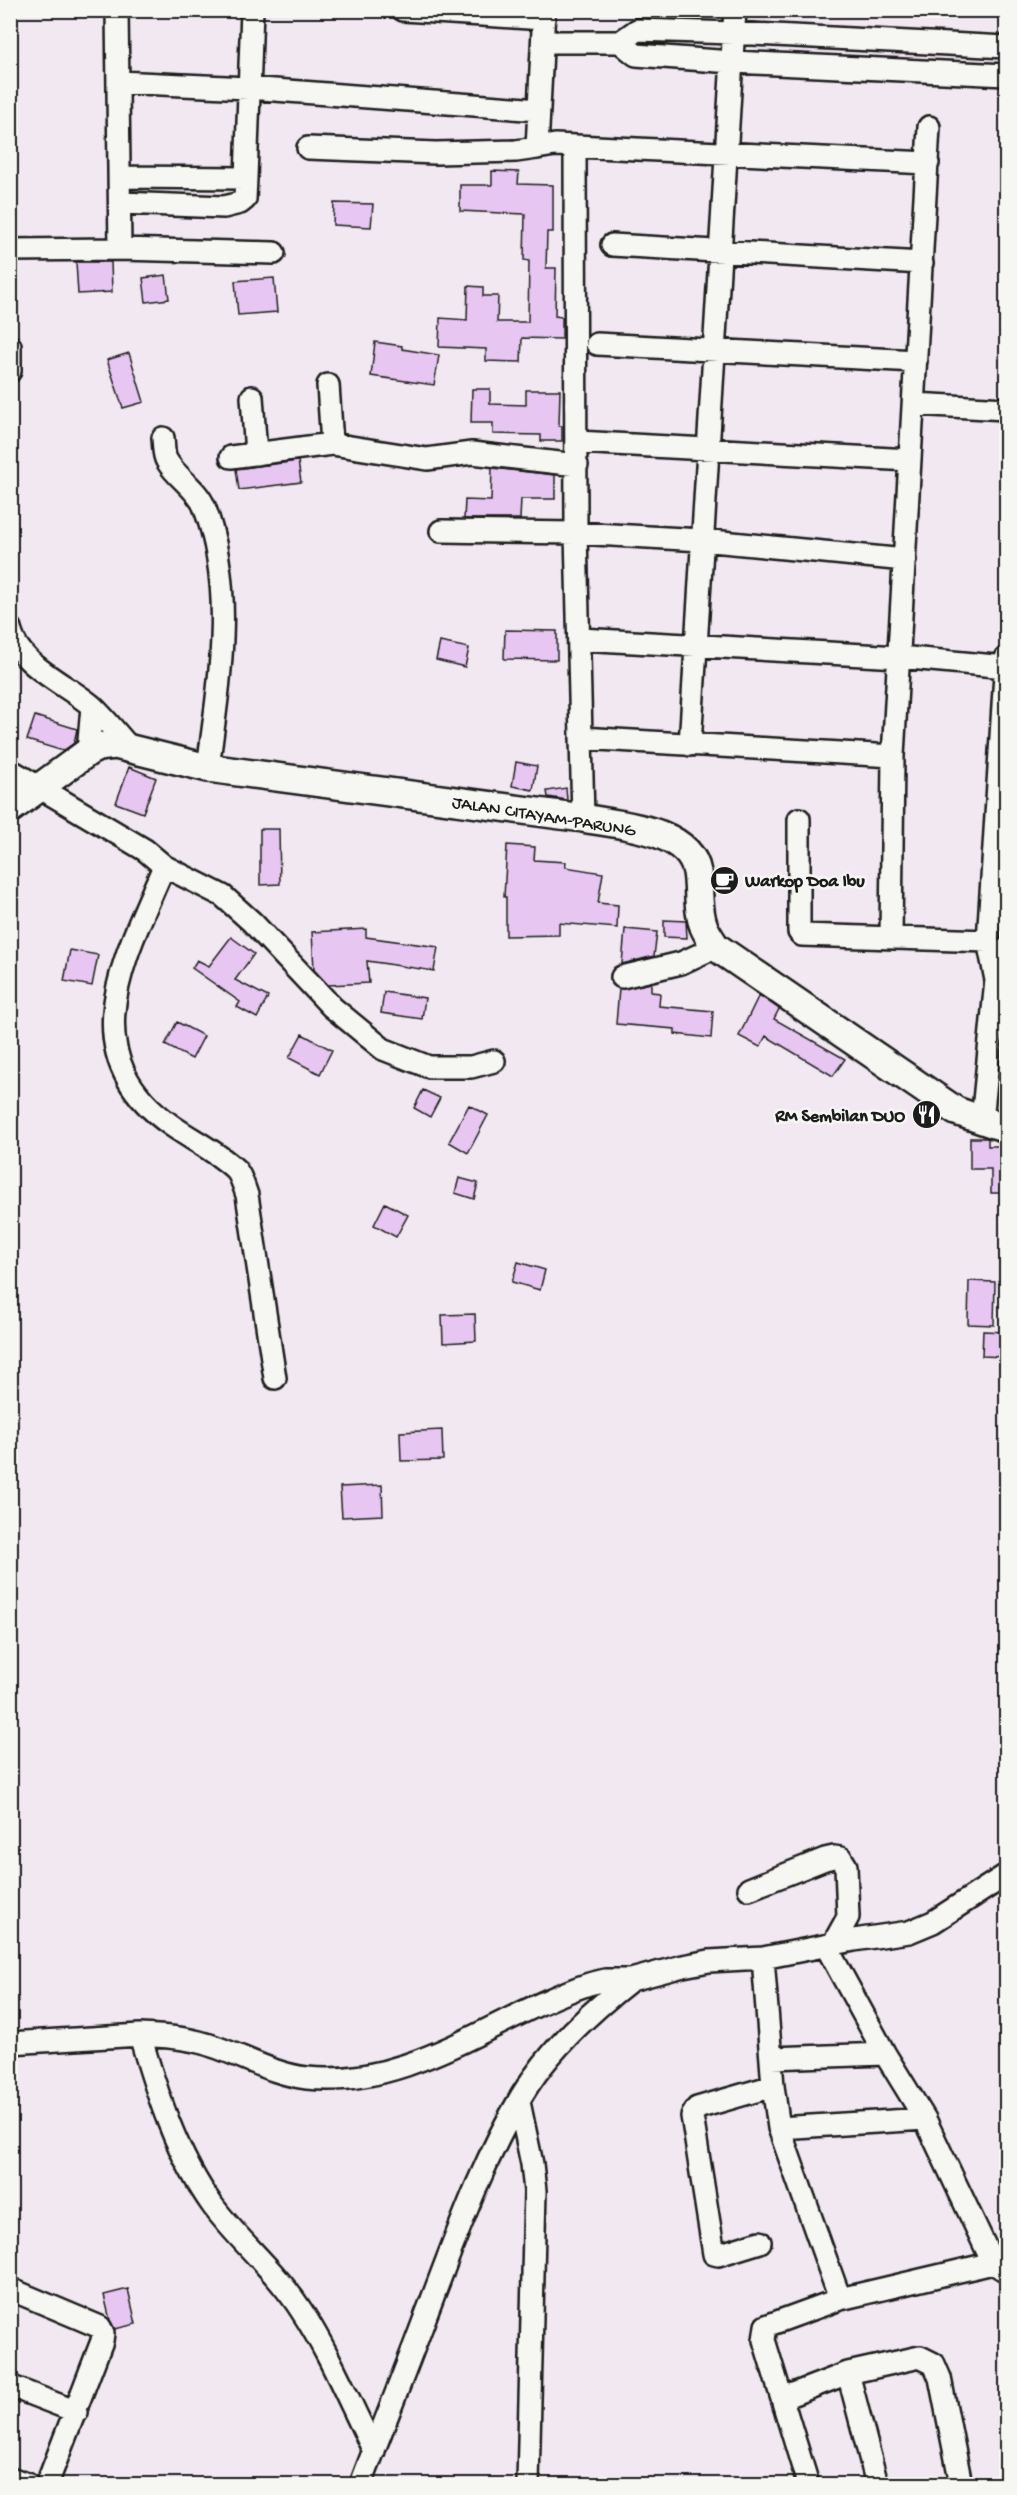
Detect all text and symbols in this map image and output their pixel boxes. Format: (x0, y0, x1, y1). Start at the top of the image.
street label: JALAN CITAYAM-PARUNG (450, 793, 638, 842)
cafe icon: Warkop Doa Ibu (708, 864, 740, 896)
place label: Warkop Doa Ibu (744, 872, 865, 893)
restaurant icon: RM Sembilan DUO (910, 1099, 942, 1131)
place label: RM Sembilan DUO (774, 1107, 905, 1128)

